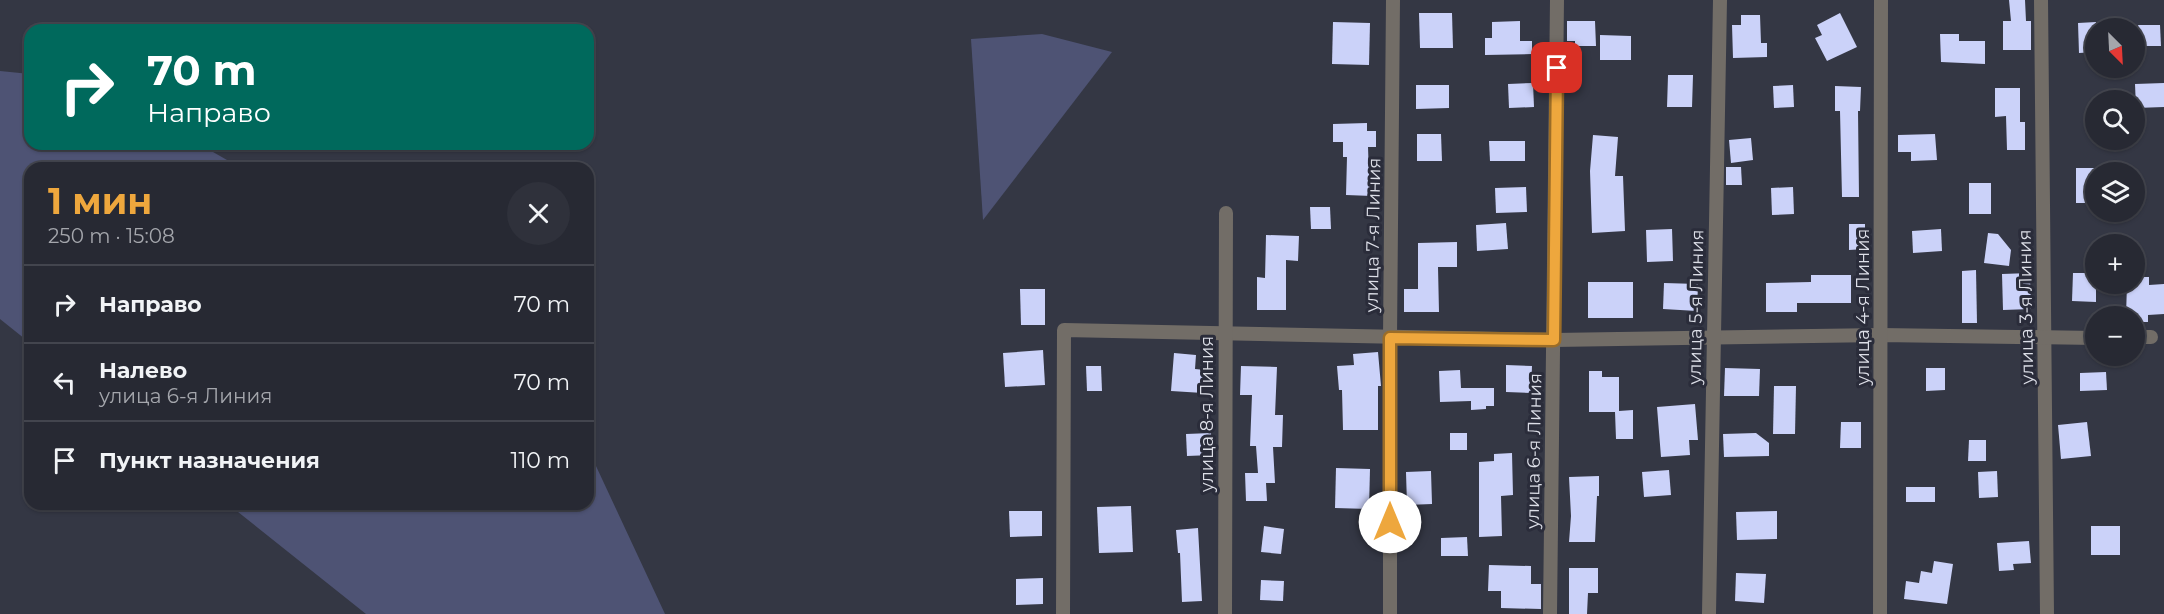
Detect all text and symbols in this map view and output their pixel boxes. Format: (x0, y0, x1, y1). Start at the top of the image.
north arrow (2085, 18, 2145, 78)
map controls (2085, 18, 2145, 366)
pin (1531, 42, 1582, 93)
text: 70 m (147, 44, 257, 96)
icon: right (48, 48, 126, 126)
icon: arrive (1540, 51, 1573, 84)
button: search (2085, 90, 2145, 150)
text: Направо (147, 96, 271, 129)
street label: улица 7-я Линия (1361, 157, 1385, 314)
button: layers (2085, 162, 2145, 222)
text: 1 мин (48, 179, 152, 223)
button: close (507, 182, 570, 245)
text: 250 m · 15:08 (48, 224, 175, 248)
street label: улица 4-я Линия (1852, 228, 1874, 387)
street label: улица 5-я Линия (1684, 229, 1708, 386)
street label: улица 3-я Линия (2014, 229, 2038, 386)
button: + (2085, 234, 2145, 294)
icon: right (48, 288, 81, 321)
text: Направо (99, 291, 202, 318)
text: 70 m (514, 291, 570, 318)
button: − (2085, 306, 2145, 366)
street label: улица 8-я Линия (1196, 336, 1218, 493)
text: Налево (99, 357, 187, 384)
icon: left (48, 366, 81, 399)
text: 70 m (514, 369, 570, 396)
street label: улица 6-я Линия (1522, 373, 1546, 530)
text: улица 6-я Линия (99, 384, 272, 408)
icon: arrive (48, 444, 81, 477)
text: Пункт назначения (99, 447, 320, 474)
text: 110 m (510, 447, 570, 474)
position arrow (1358, 490, 1422, 554)

